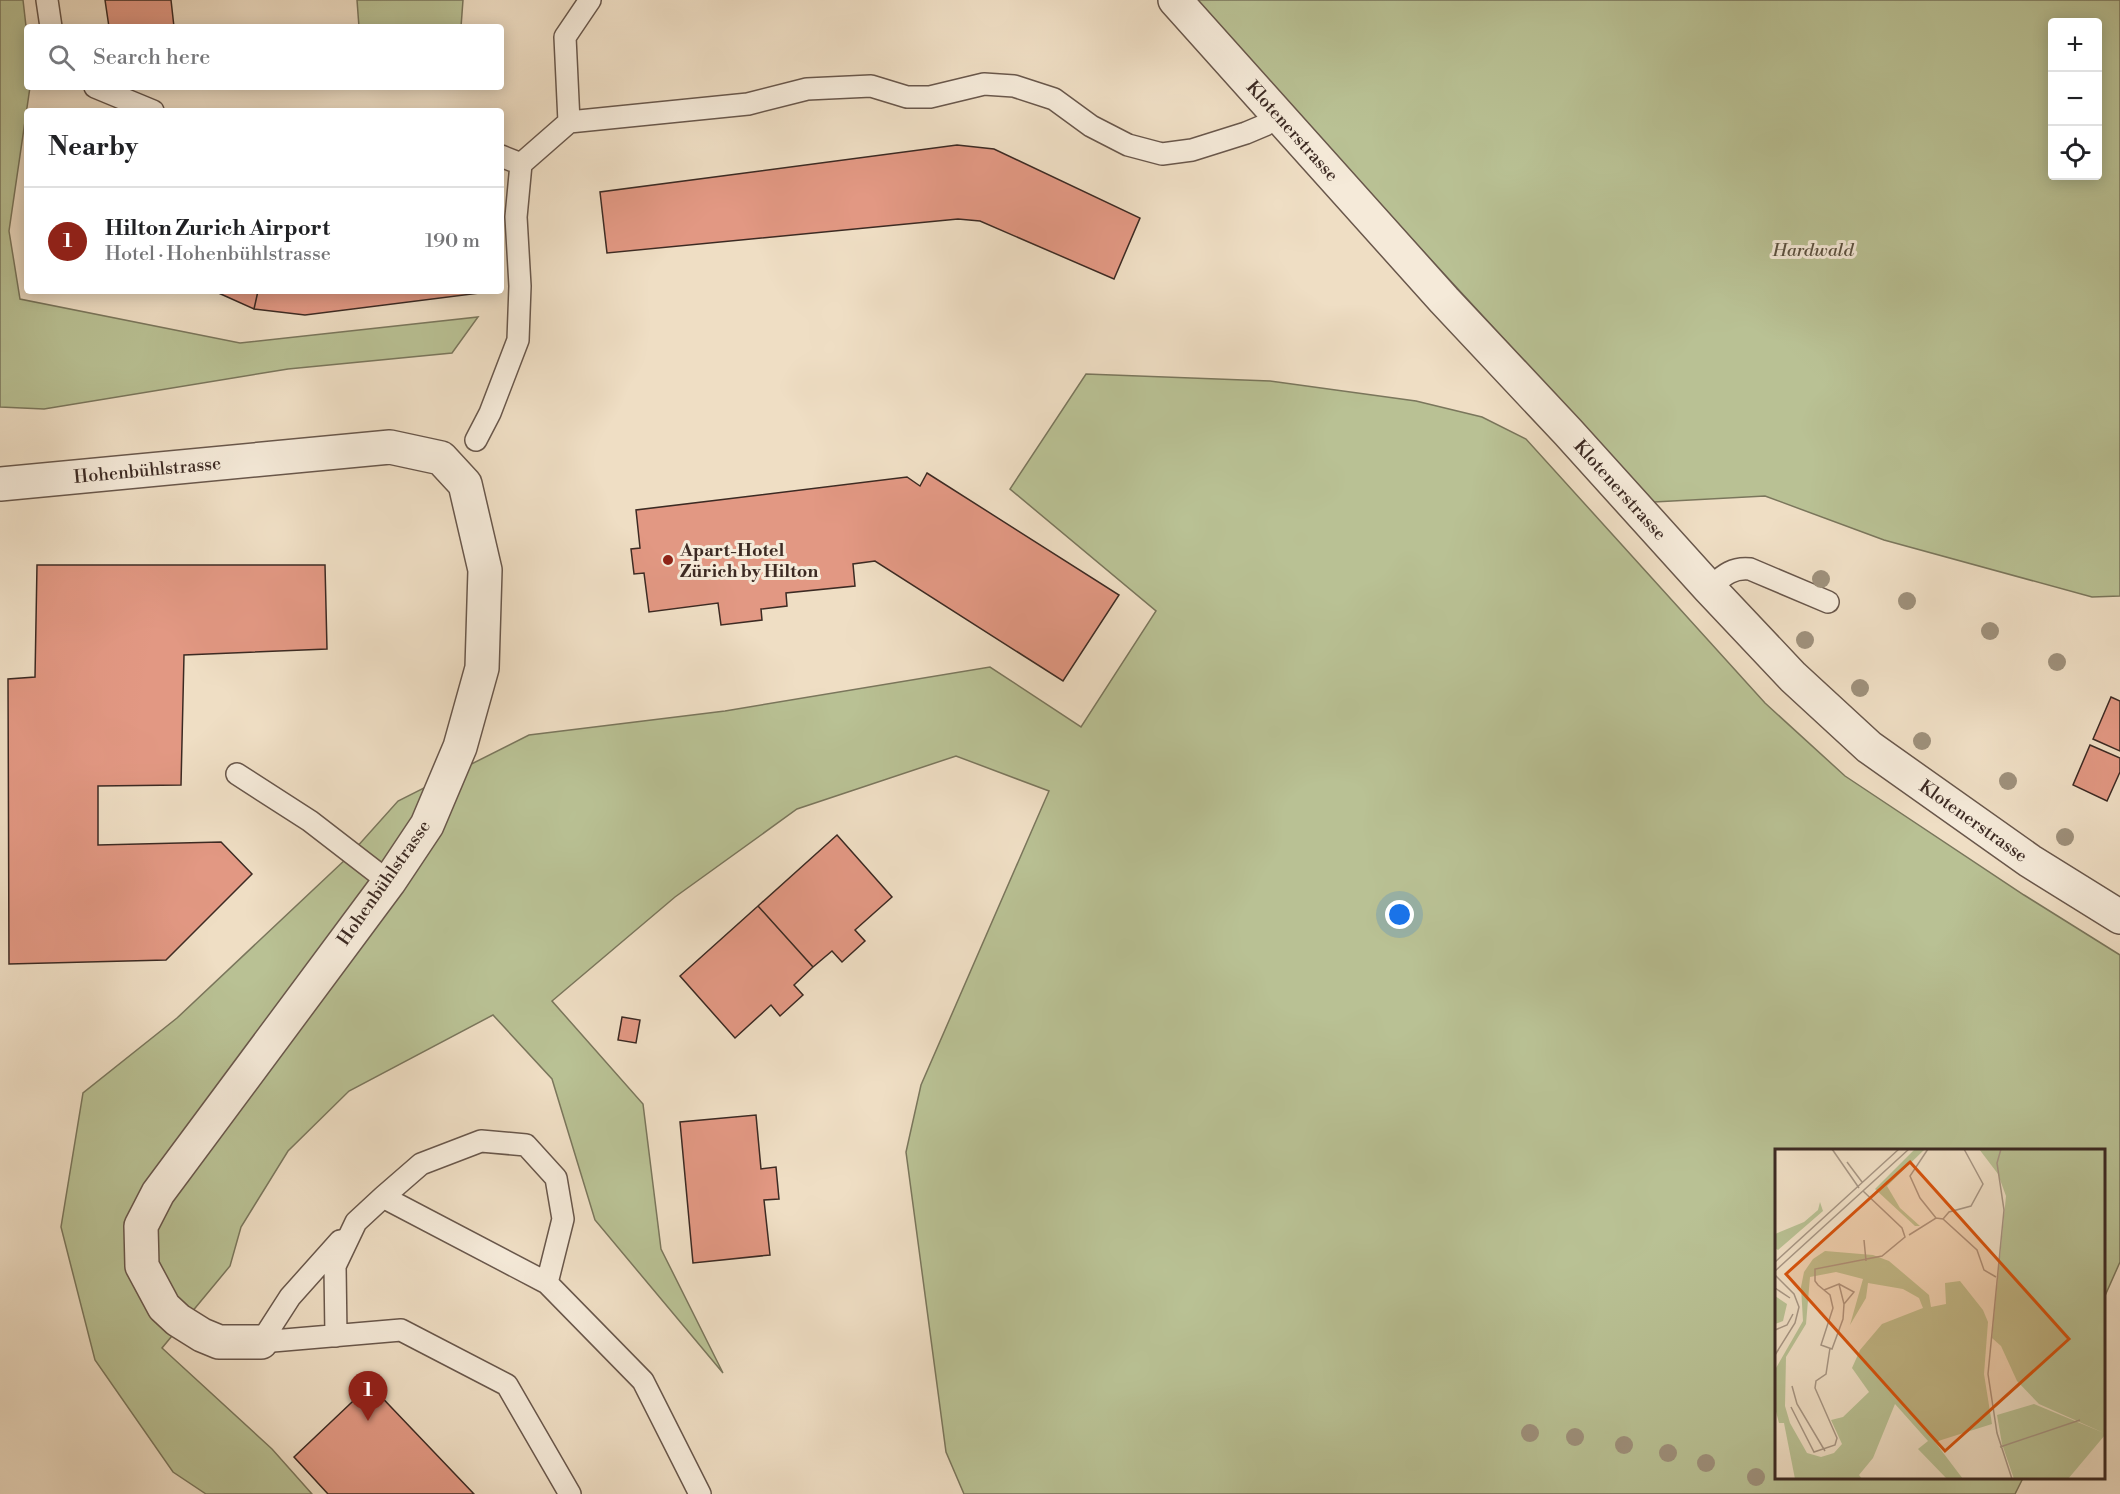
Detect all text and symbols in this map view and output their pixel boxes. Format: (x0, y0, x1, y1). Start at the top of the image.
map controls (2048, 18, 2102, 180)
button: + (2048, 18, 2102, 72)
search box (24, 24, 504, 90)
icon: search (45, 41, 78, 74)
text: Search here (93, 44, 210, 71)
button: − (2048, 72, 2102, 126)
street label: Klotenerstrasse (1241, 76, 1344, 186)
button: locate (2048, 126, 2102, 180)
text: Nearby (48, 131, 138, 163)
text: Hilton Zurich Airport (105, 215, 330, 242)
text: 1 (63, 229, 72, 254)
text: 190 m (425, 229, 480, 254)
park label: Hardwald (1771, 239, 1854, 262)
text: Hotel · Hohenbühlstrasse (105, 242, 331, 267)
street label: Klotenerstrasse (1569, 435, 1672, 545)
street label: Hohenbühlstrasse (73, 452, 222, 488)
place label: Apart-Hotel Zürich by Hilton (679, 539, 818, 583)
marker: Apart-Hotel Zürich by Hilton (661, 553, 675, 567)
street label: Klotenerstrasse (1915, 775, 2032, 867)
street label: Hohenbühlstrasse (332, 816, 436, 950)
your location (1385, 900, 1414, 929)
inset map (1775, 1149, 2105, 1479)
pin: 1 (348, 1372, 388, 1421)

